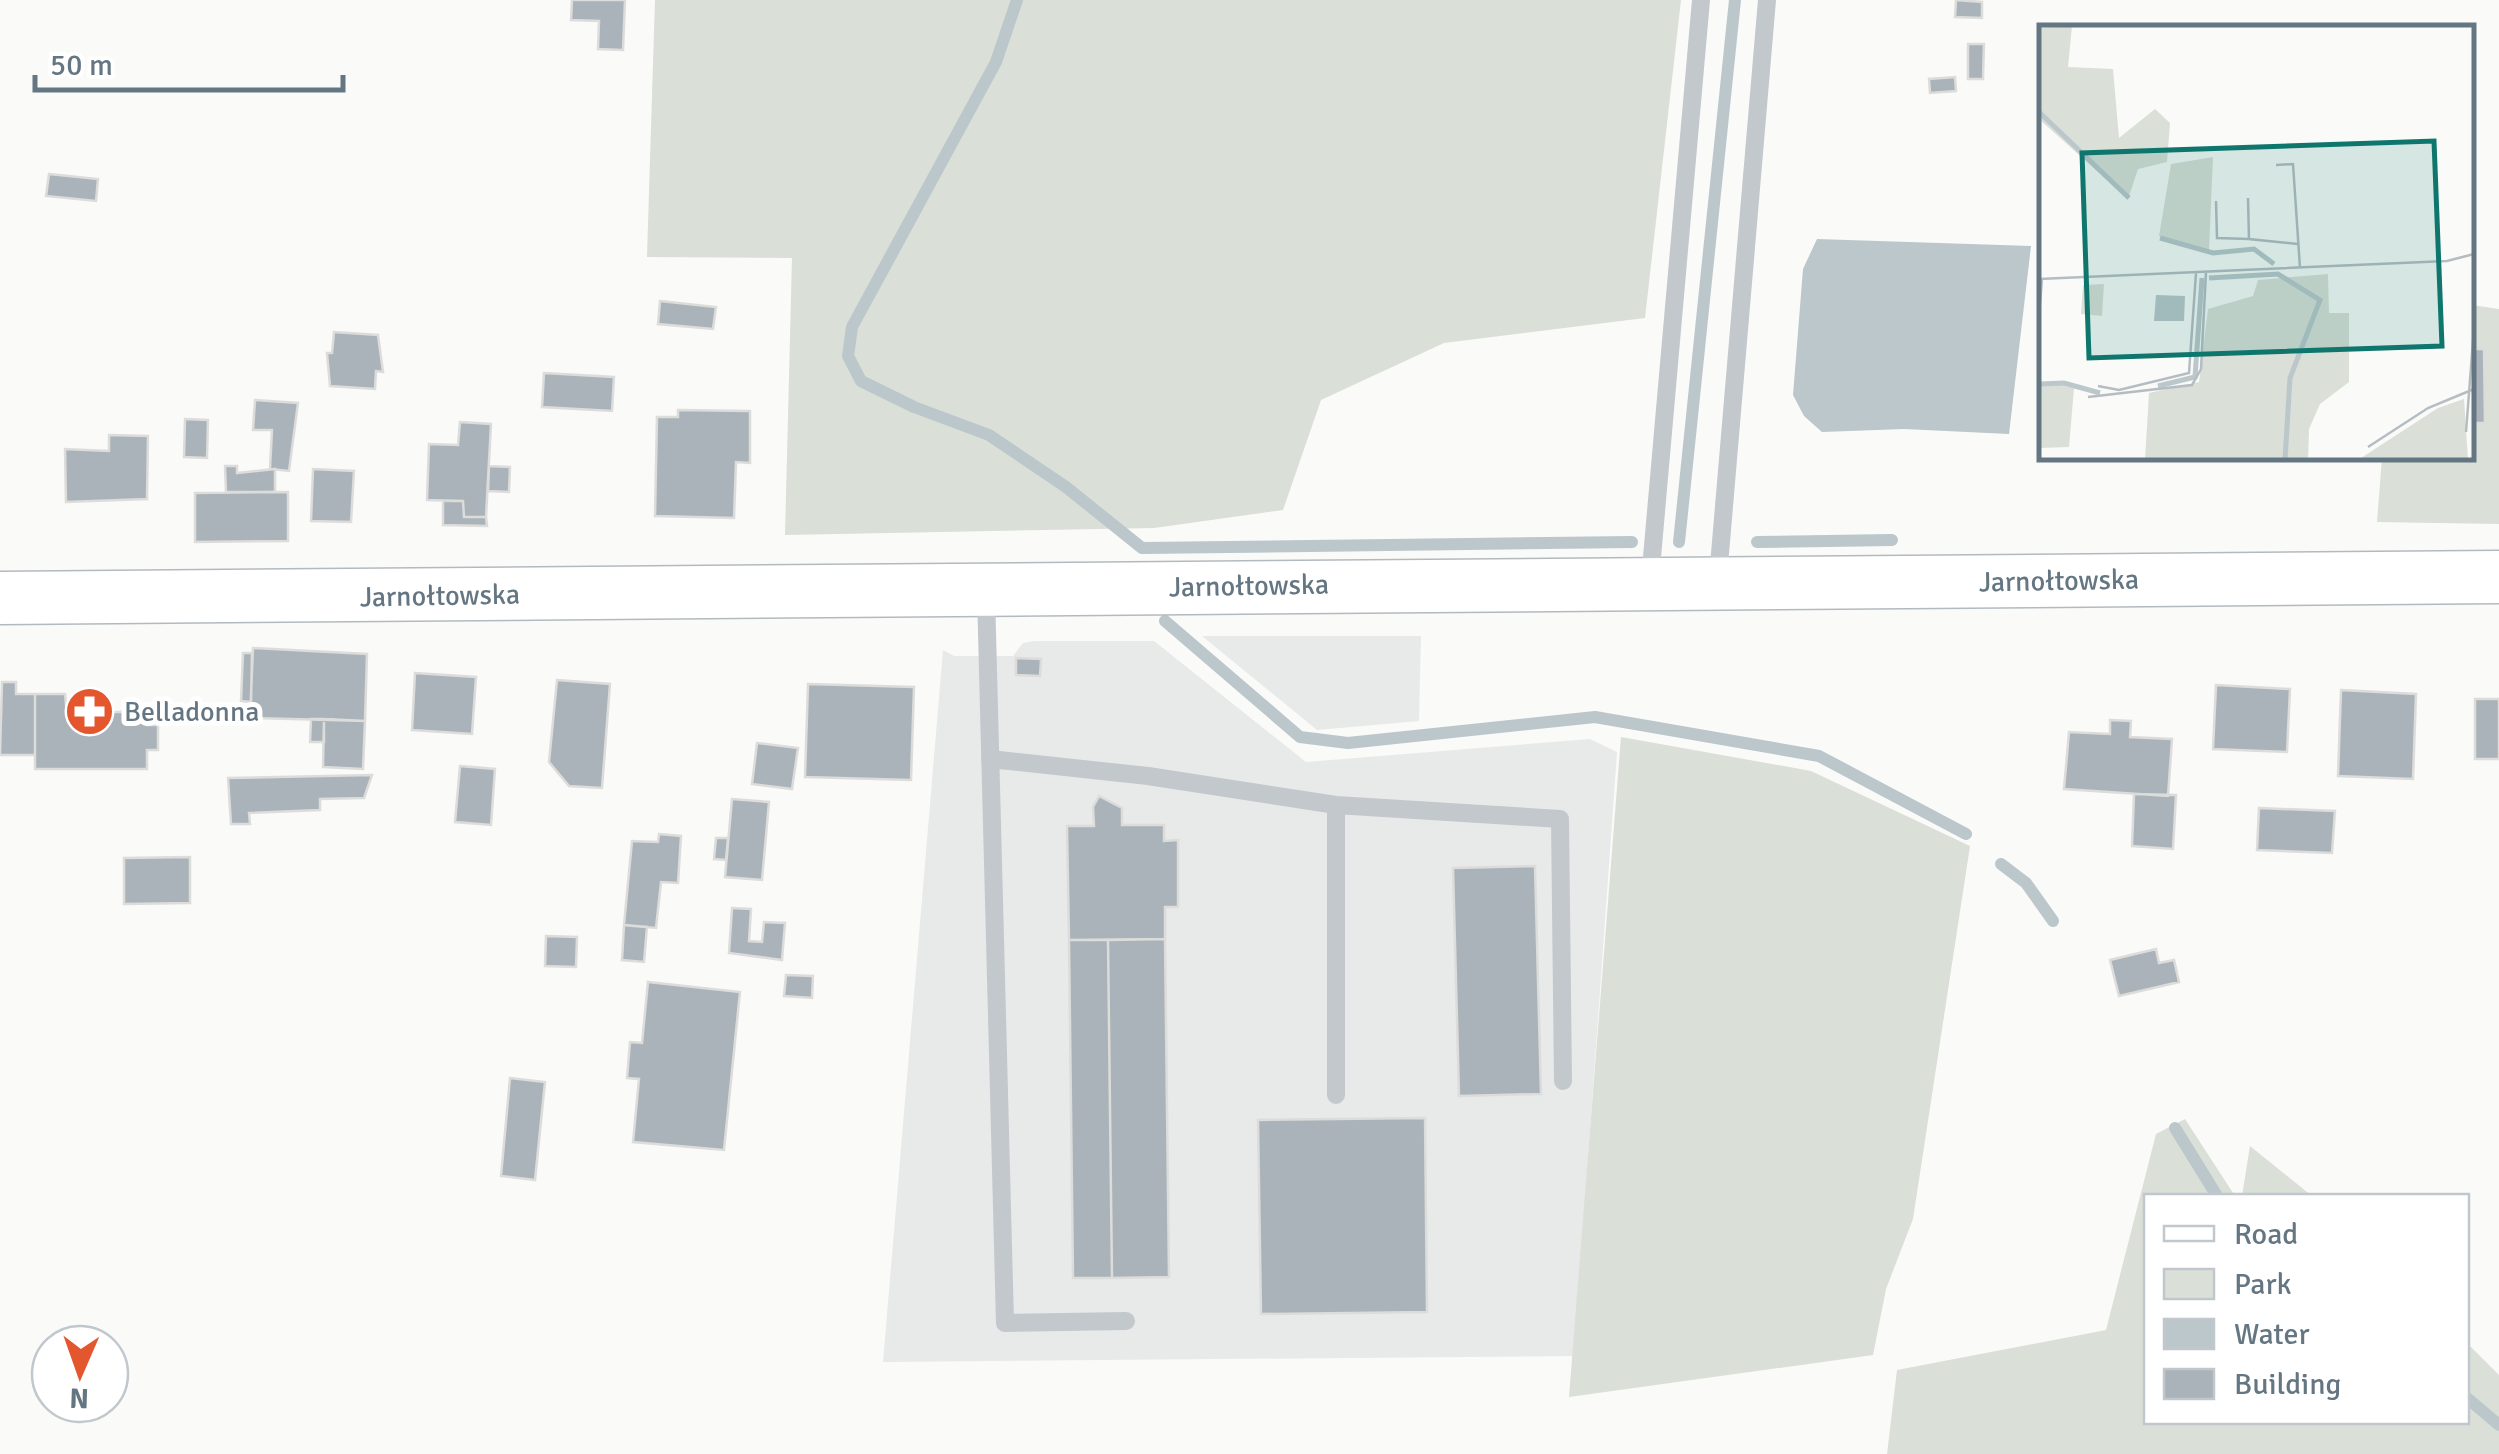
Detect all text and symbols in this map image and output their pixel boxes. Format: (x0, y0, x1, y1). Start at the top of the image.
inset map (2039, 25, 2474, 460)
scale bar (35, 30, 342, 92)
text: 50 m (50, 47, 113, 84)
street label: Jarnołtowska (1979, 563, 2139, 599)
street label: Jarnołtowska (1169, 568, 1329, 604)
street label: Jarnołtowska (360, 578, 520, 614)
pharmacy icon: Belladonna (63, 685, 115, 737)
place label: Belladonna (124, 695, 259, 729)
legend (2144, 1194, 2469, 1424)
text: Road (2234, 1216, 2298, 1253)
text: Park (2234, 1266, 2292, 1303)
text: Water (2234, 1316, 2310, 1353)
north arrow (30, 1324, 130, 1424)
text: Building (2234, 1366, 2341, 1403)
text: N (69, 1381, 89, 1415)

